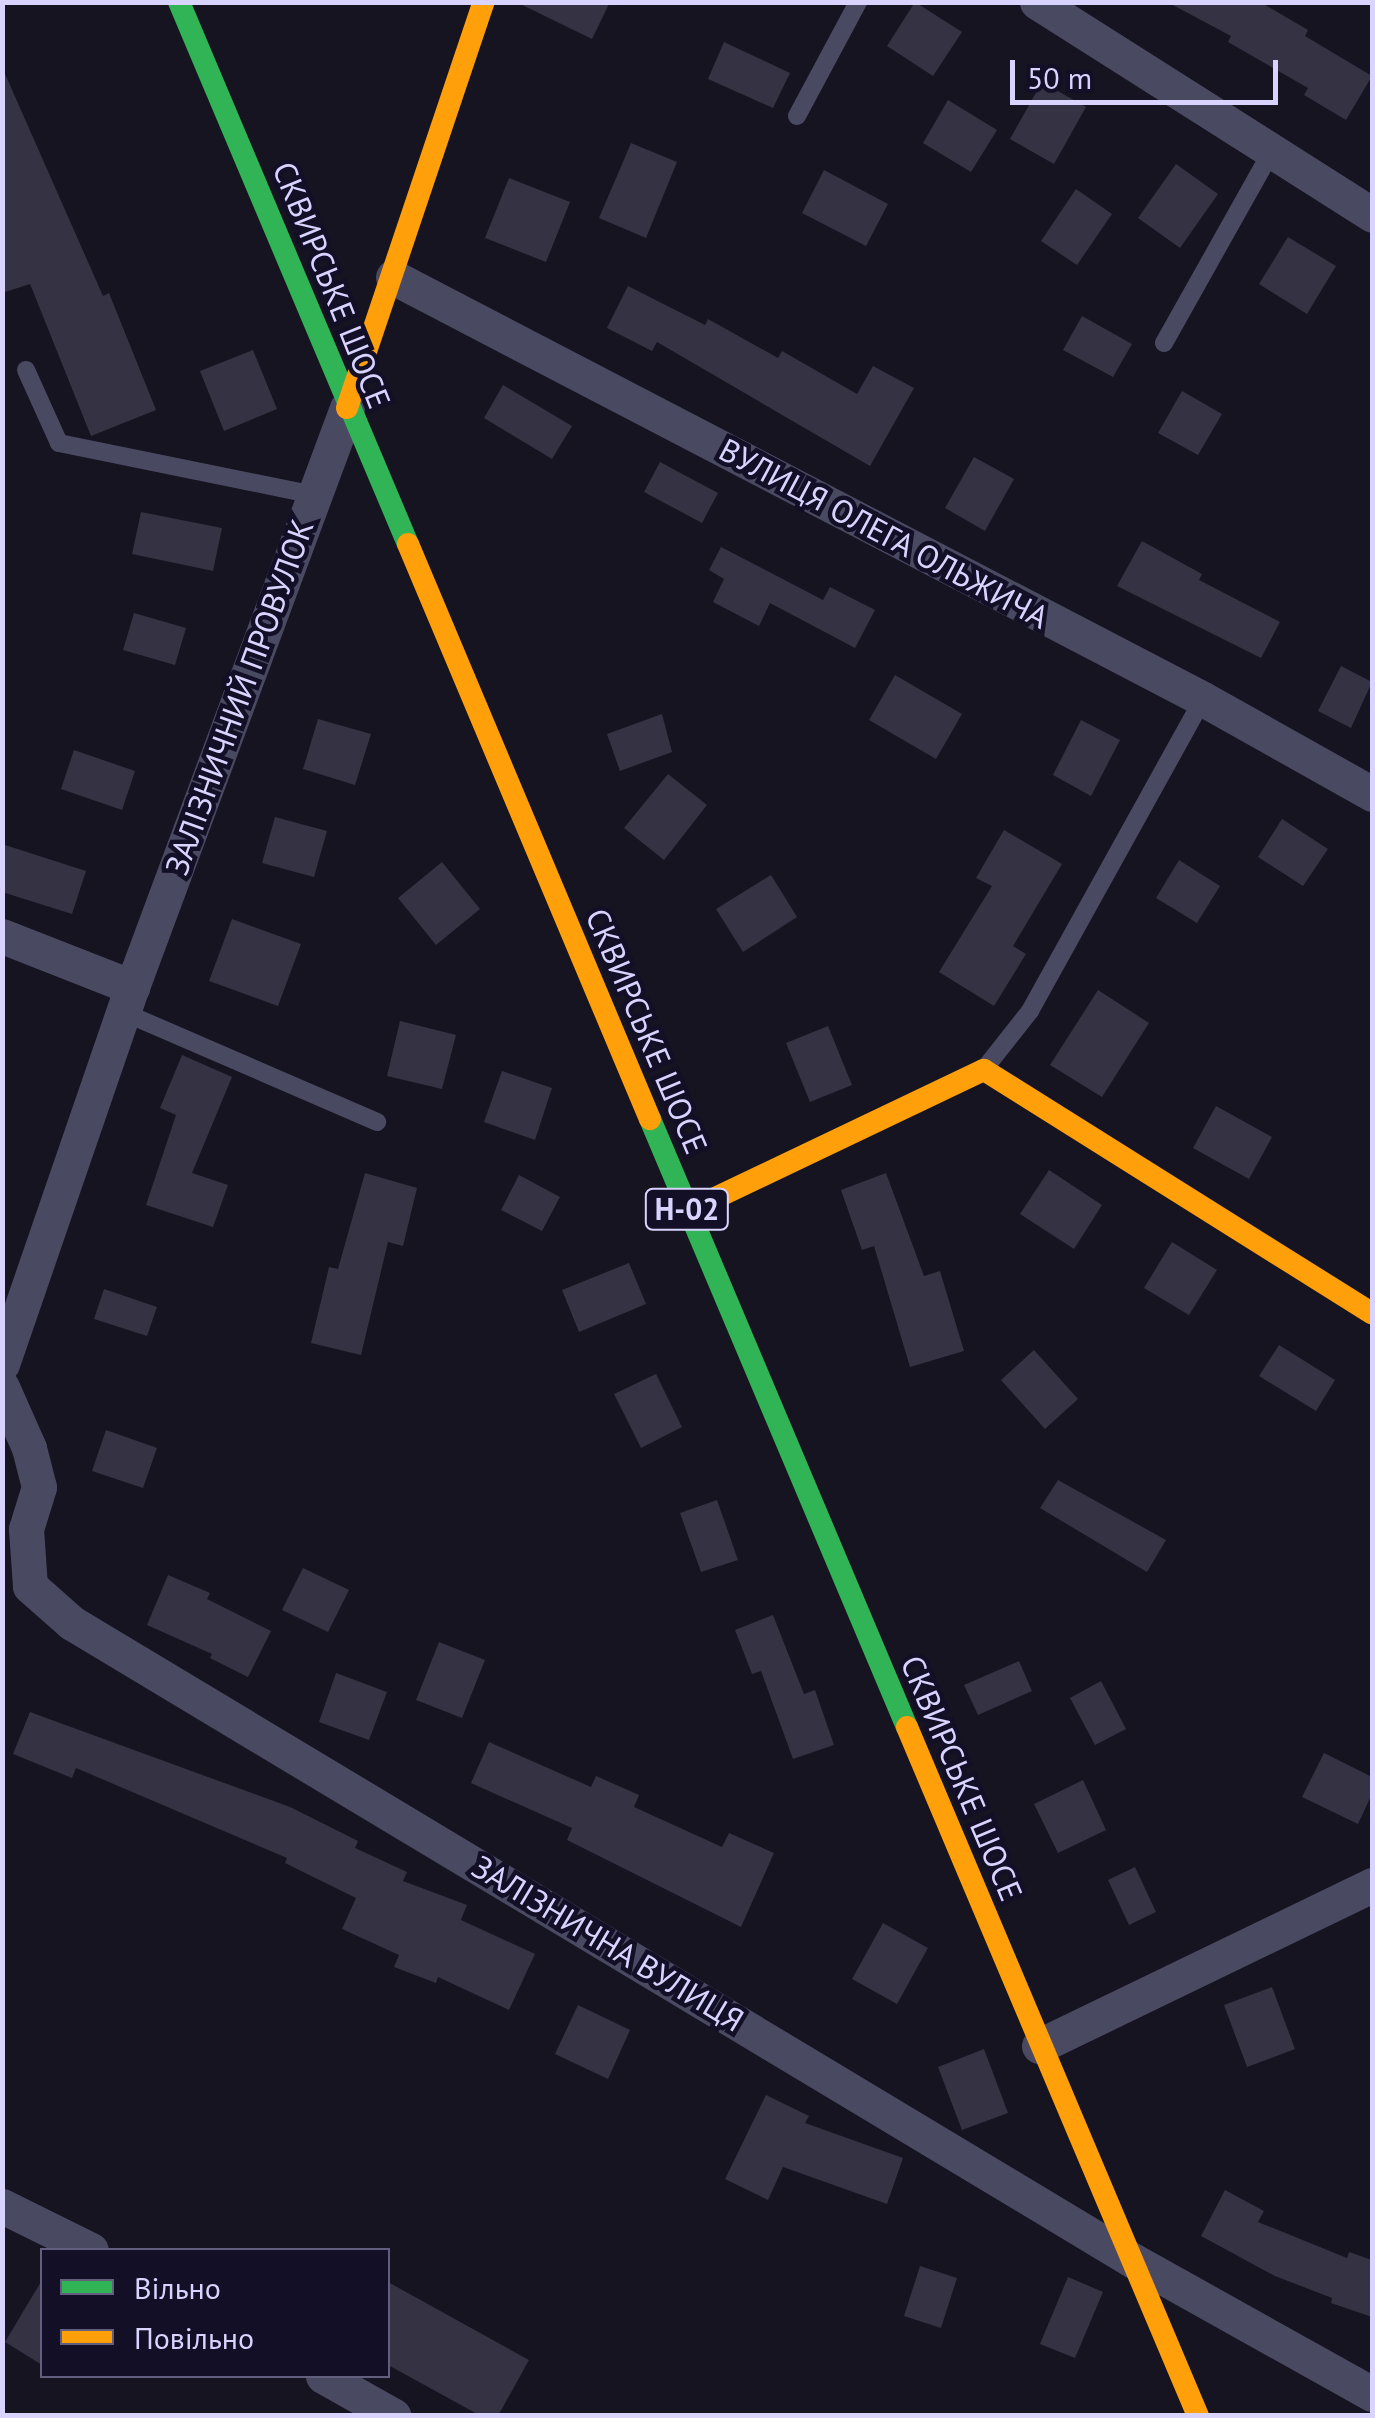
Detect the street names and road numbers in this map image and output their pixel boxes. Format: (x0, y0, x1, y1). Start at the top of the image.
street label: СКВИРСЬКЕ ШОСЕ (265, 156, 399, 414)
street label: ВУЛИЦЯ ОЛЕГА ОЛЬЖИЧА (712, 430, 1056, 636)
street label: ЗАЛІЗНИЧНИЙ ПРОВУЛОК (157, 514, 321, 880)
street label: СКВИРСЬКЕ ШОСЕ (578, 903, 716, 1159)
road number: Н-02 (644, 1184, 730, 1234)
street label: СКВИРСЬКЕ ШОСЕ (893, 1650, 1031, 1906)
street label: ЗАЛІЗНИЧНА ВУЛИЦЯ (465, 1846, 751, 2040)

